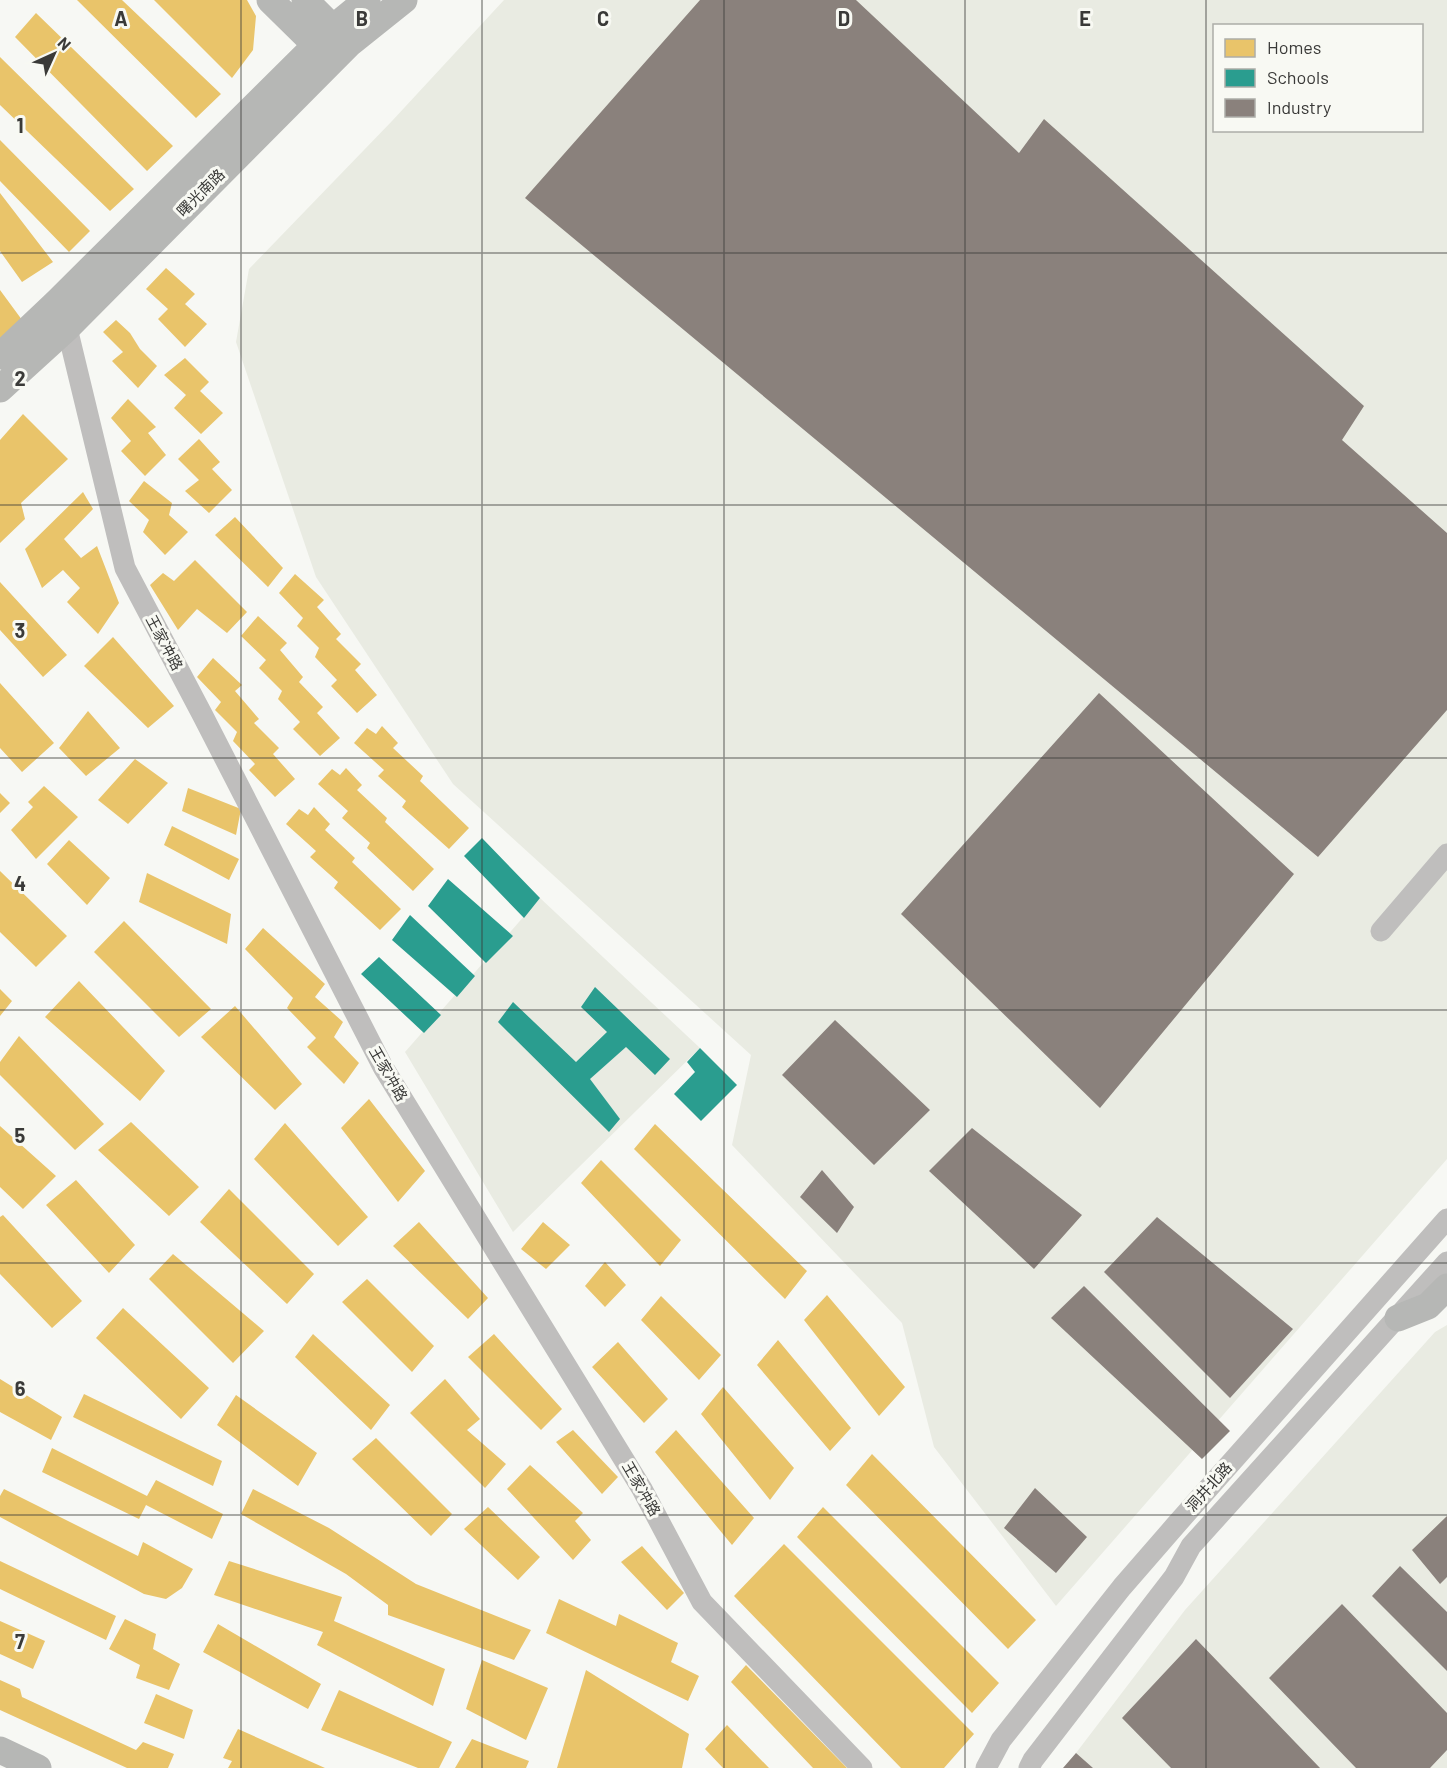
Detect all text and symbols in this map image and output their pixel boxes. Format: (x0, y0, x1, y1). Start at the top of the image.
text: A (114, 6, 128, 30)
text: B (356, 6, 368, 30)
text: C (597, 6, 609, 30)
text: D (838, 6, 850, 30)
text: E (1079, 6, 1091, 30)
north arrow (24, 24, 84, 84)
legend (1213, 24, 1423, 132)
text: N (54, 33, 75, 54)
text: Homes (1267, 36, 1321, 58)
text: Schools (1267, 66, 1329, 88)
text: Industry (1267, 96, 1331, 118)
text: 1 (16, 113, 24, 137)
street label: 曙光南路 (173, 165, 228, 220)
text: 2 (14, 366, 26, 390)
street label: 王家冲路 (143, 612, 187, 673)
text: 3 (15, 618, 25, 642)
text: 4 (14, 871, 26, 895)
street label: 王家冲路 (366, 1043, 412, 1104)
text: 5 (15, 1123, 26, 1147)
text: 6 (15, 1376, 26, 1400)
street label: 王家冲路 (619, 1458, 665, 1519)
street label: 洞井北路 (1181, 1458, 1235, 1515)
text: 7 (15, 1629, 25, 1653)

